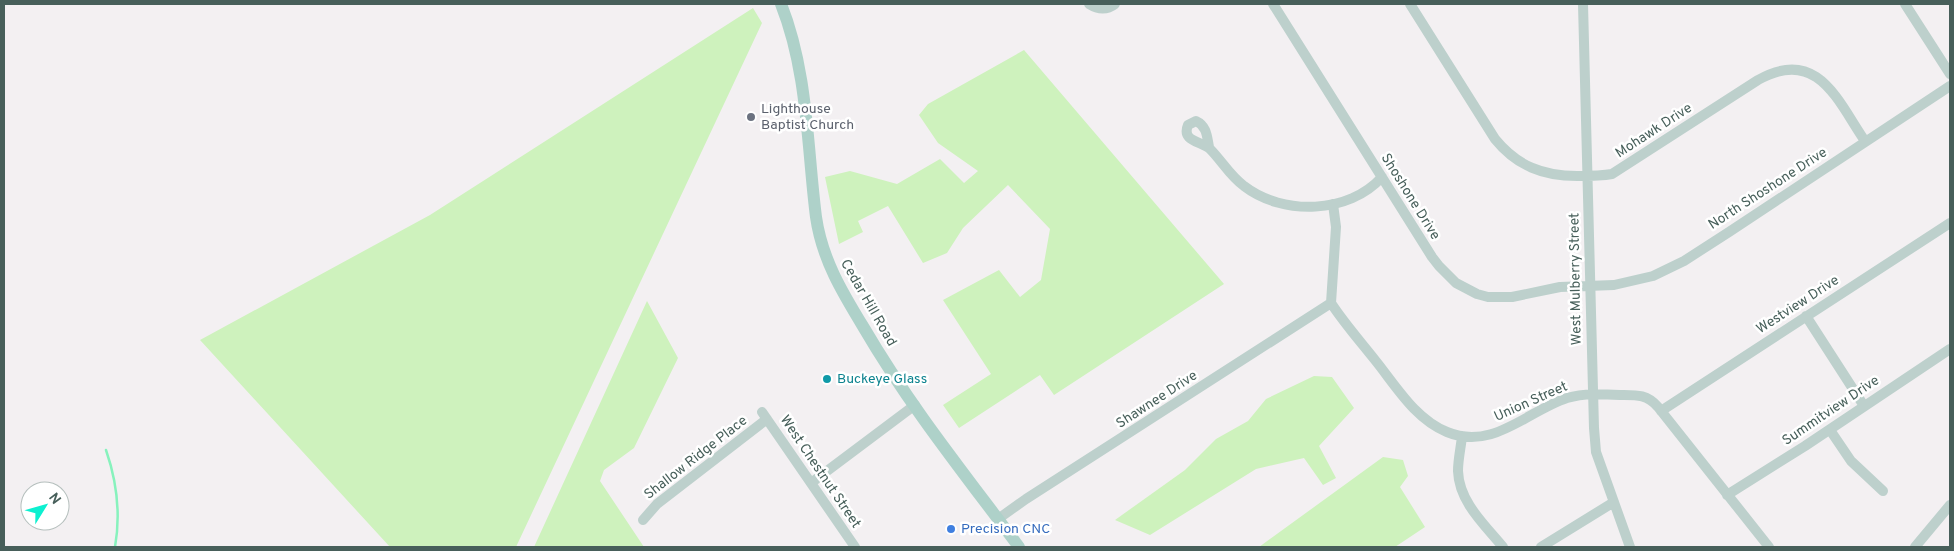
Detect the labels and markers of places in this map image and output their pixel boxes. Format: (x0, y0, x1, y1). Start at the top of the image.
place label: Lighthouse Baptist Church (761, 101, 854, 134)
marker: Lighthouse Baptist Church (745, 111, 757, 123)
place label: Buckeye Glass (837, 371, 927, 388)
marker: Buckeye Glass (821, 373, 833, 385)
place label: Precision CNC (961, 521, 1050, 538)
marker: Precision CNC (945, 523, 957, 535)

